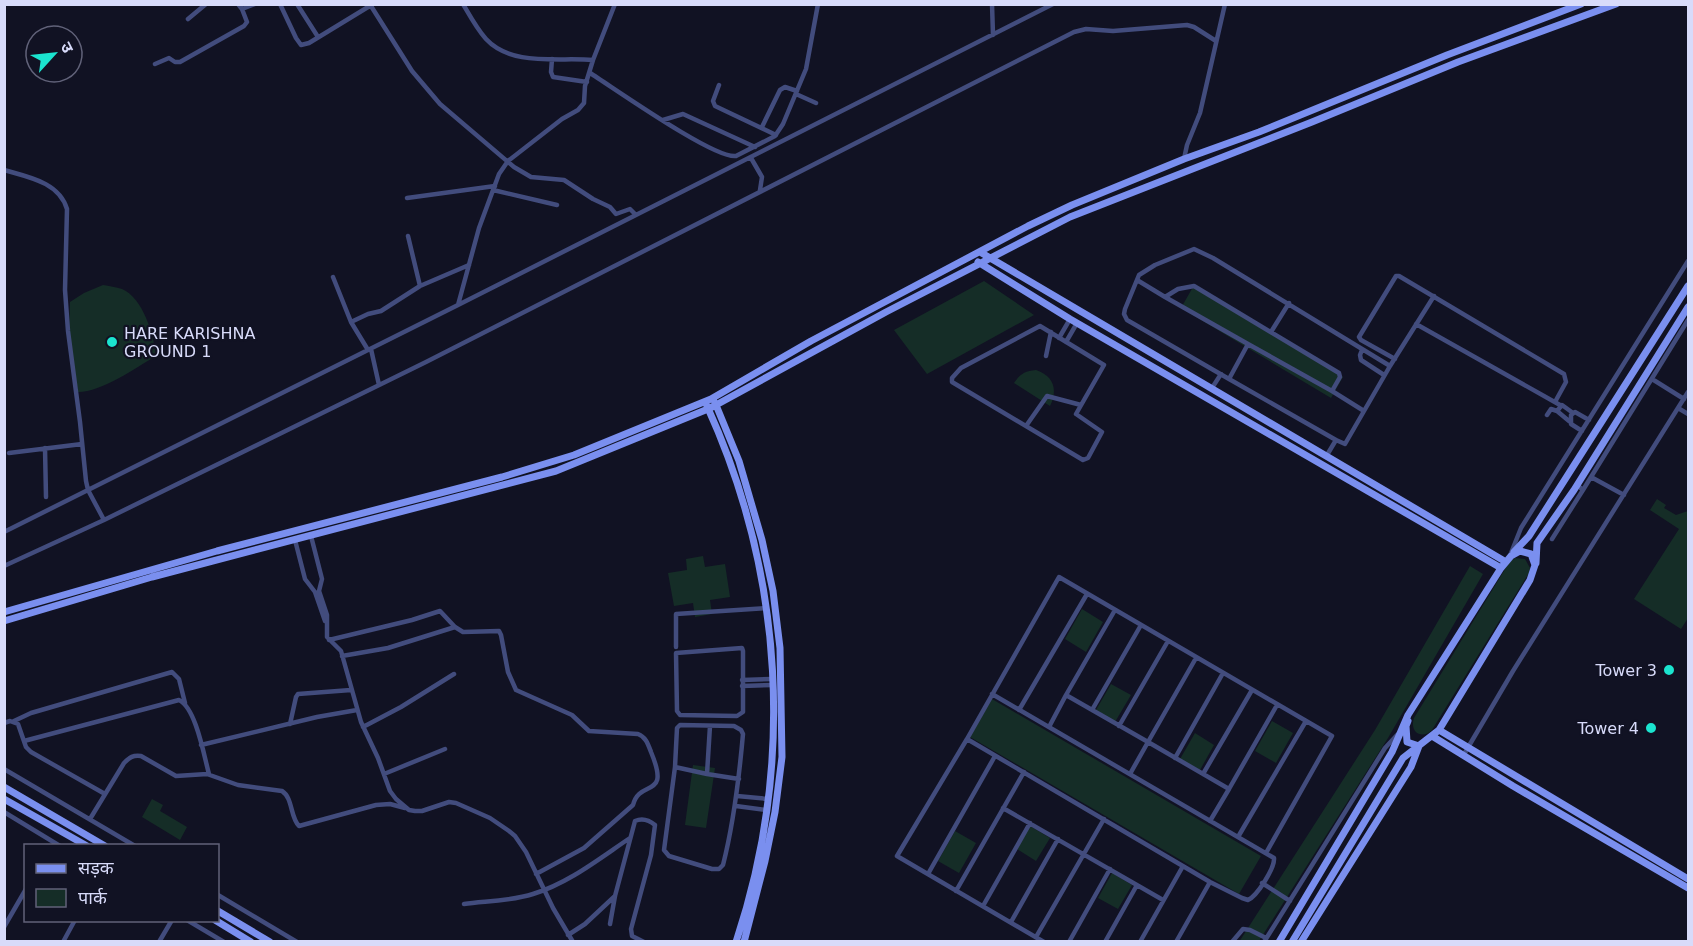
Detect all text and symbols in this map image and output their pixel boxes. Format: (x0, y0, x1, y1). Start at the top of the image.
north arrow (24, 24, 84, 84)
text: उ (56, 39, 78, 56)
place label: HARE KARISHNA GROUND 1 (124, 324, 255, 361)
marker: HARE KARISHNA GROUND 1 (105, 335, 119, 349)
place label: Tower 3 (1594, 661, 1657, 680)
marker: Tower 3 (1662, 663, 1676, 677)
place label: Tower 4 (1576, 719, 1639, 738)
marker: Tower 4 (1644, 721, 1658, 735)
legend (24, 844, 219, 922)
text: सड़क (78, 857, 115, 878)
text: पार्क (78, 887, 108, 908)

